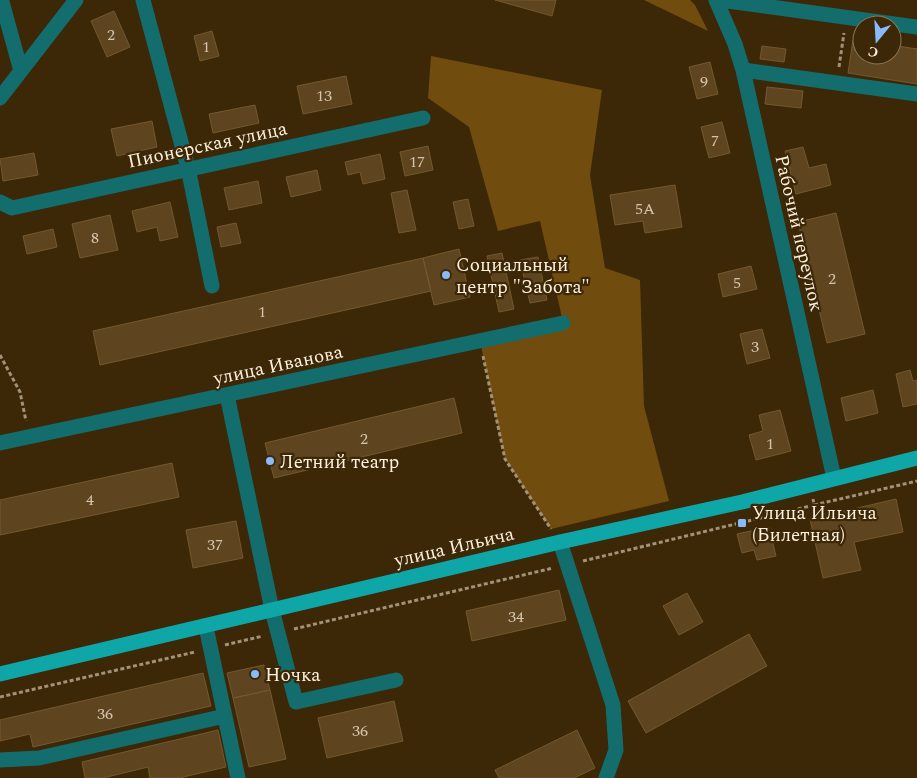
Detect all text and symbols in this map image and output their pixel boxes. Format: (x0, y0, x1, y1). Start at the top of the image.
north arrow (852, 15, 902, 65)
house number: 2 (107, 23, 115, 47)
house number: 1 (202, 35, 210, 59)
text: С (865, 40, 881, 63)
house number: 9 (700, 70, 708, 94)
house number: 13 (316, 84, 332, 108)
street label: Пионерская улица (125, 114, 291, 177)
house number: 7 (711, 129, 719, 153)
house number: 17 (409, 150, 425, 174)
street label: Рабочий переулок (766, 152, 831, 315)
house number: 5А (635, 197, 655, 221)
house number: 8 (91, 226, 99, 250)
place label: Социальный центр "Забота" (456, 251, 590, 302)
house number: 2 (828, 267, 836, 291)
marker: Социальный центр "Забота" (440, 269, 452, 281)
house number: 5 (733, 271, 741, 295)
house number: 1 (258, 300, 266, 324)
house number: 3 (751, 335, 759, 359)
street label: улица Иванова (210, 337, 346, 394)
house number: 2 (360, 427, 368, 451)
house number: 1 (766, 432, 774, 456)
place label: Летний театр (280, 448, 399, 477)
marker: Летний театр (264, 455, 276, 467)
house number: 4 (86, 488, 94, 512)
place label: Улица Ильича (Билетная) (752, 499, 878, 550)
marker: Улица Ильича (Билетная) (736, 517, 748, 529)
street label: улица Ильича (391, 519, 518, 576)
house number: 37 (207, 533, 223, 557)
house number: 34 (508, 605, 524, 629)
place label: Ночка (265, 661, 321, 690)
marker: Ночка (249, 668, 261, 680)
house number: 36 (97, 702, 113, 726)
house number: 36 (352, 719, 368, 743)

